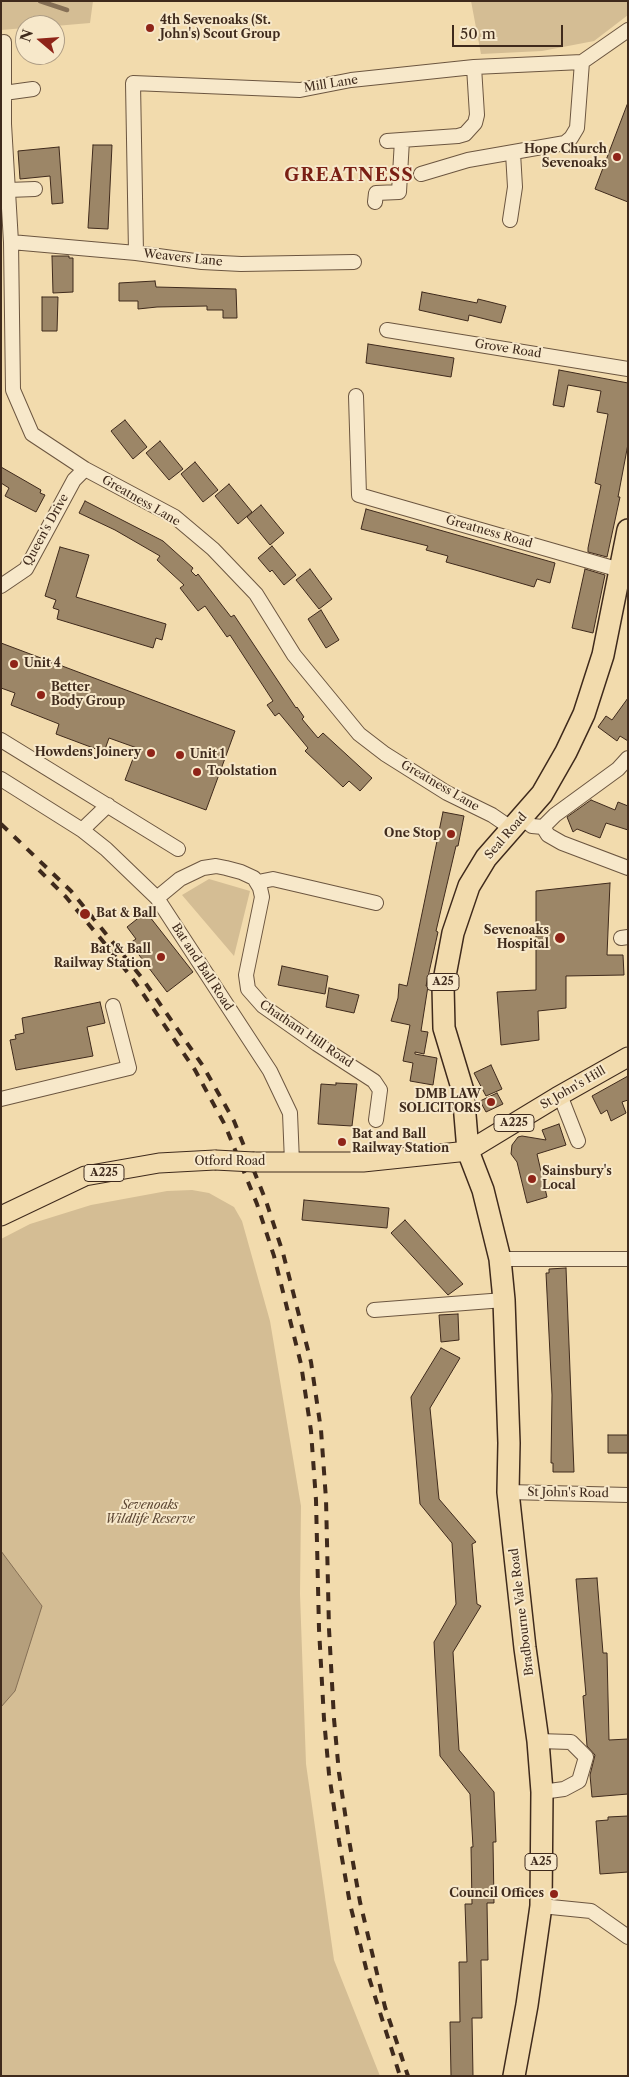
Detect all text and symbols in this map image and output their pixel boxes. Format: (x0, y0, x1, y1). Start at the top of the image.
place label: 4th Sevenoaks (St. John's) Scout Group (160, 14, 280, 42)
north arrow (15, 15, 65, 65)
scale bar (454, 15, 565, 47)
marker: 4th Sevenoaks (St. John's) Scout Group (144, 22, 156, 34)
text: 50 m (460, 24, 496, 43)
text: N (16, 27, 37, 44)
street label: Mill Lane (303, 73, 359, 95)
place label: Hope Church Sevenoaks (524, 143, 607, 171)
marker: Hope Church Sevenoaks (611, 151, 623, 163)
district label: GREATNESS (283, 165, 415, 187)
street label: Weavers Lane (143, 247, 223, 269)
street label: Grove Road (474, 337, 542, 361)
street label: Greatness Lane (99, 473, 183, 529)
street label: Queen's Drive (20, 491, 72, 569)
street label: Greatness Road (444, 513, 534, 551)
place label: Unit 4 (24, 657, 61, 671)
marker: Unit 4 (8, 658, 20, 670)
place label: Better Body Group (51, 681, 125, 709)
marker: Better Body Group (35, 689, 47, 701)
place label: Howdens Joinery (35, 746, 141, 760)
marker: Howdens Joinery (145, 747, 157, 759)
place label: Unit 1 (190, 748, 225, 762)
marker: Unit 1 (174, 749, 186, 761)
street label: Greatness Lane (398, 758, 482, 814)
place label: Toolstation (207, 765, 277, 779)
marker: Toolstation (191, 766, 203, 778)
street label: Seal Road (482, 810, 530, 862)
place label: One Stop (384, 827, 441, 841)
marker: One Stop (445, 828, 457, 840)
marker: Bat & Ball (78, 907, 92, 921)
place label: Bat & Ball (96, 907, 157, 921)
street label: Bat and Ball Road (168, 921, 236, 1013)
place label: Sevenoaks Hospital (484, 924, 549, 952)
marker: Sevenoaks Hospital (553, 931, 567, 945)
place label: Bat & Ball Railway Station (54, 943, 151, 971)
marker: Bat & Ball Railway Station (155, 951, 167, 963)
road number: A25 (427, 974, 459, 990)
street label: Chatham Hill Road (257, 997, 355, 1071)
street label: St John's Hill (538, 1064, 608, 1112)
place label: DMB LAW SOLICITORS (399, 1088, 481, 1116)
marker: DMB LAW SOLICITORS (485, 1096, 497, 1108)
road number: A225 (494, 1114, 534, 1132)
place label: Bat and Ball Railway Station (352, 1128, 449, 1156)
marker: Bat and Ball Railway Station (336, 1136, 348, 1148)
street label: Otford Road (195, 1155, 265, 1169)
road number: A225 (84, 1164, 124, 1182)
place label: Sainsbury's Local (542, 1165, 612, 1193)
marker: Sainsbury's Local (526, 1173, 538, 1185)
street label: St John's Road (527, 1485, 609, 1501)
park label: Sevenoaks Wildlife Reserve (105, 1499, 195, 1527)
street label: Bradbourne Vale Road (507, 1547, 537, 1677)
road number: A25 (525, 1854, 557, 1870)
place label: Council Offices (449, 1887, 544, 1901)
marker: Council Offices (548, 1888, 560, 1900)

